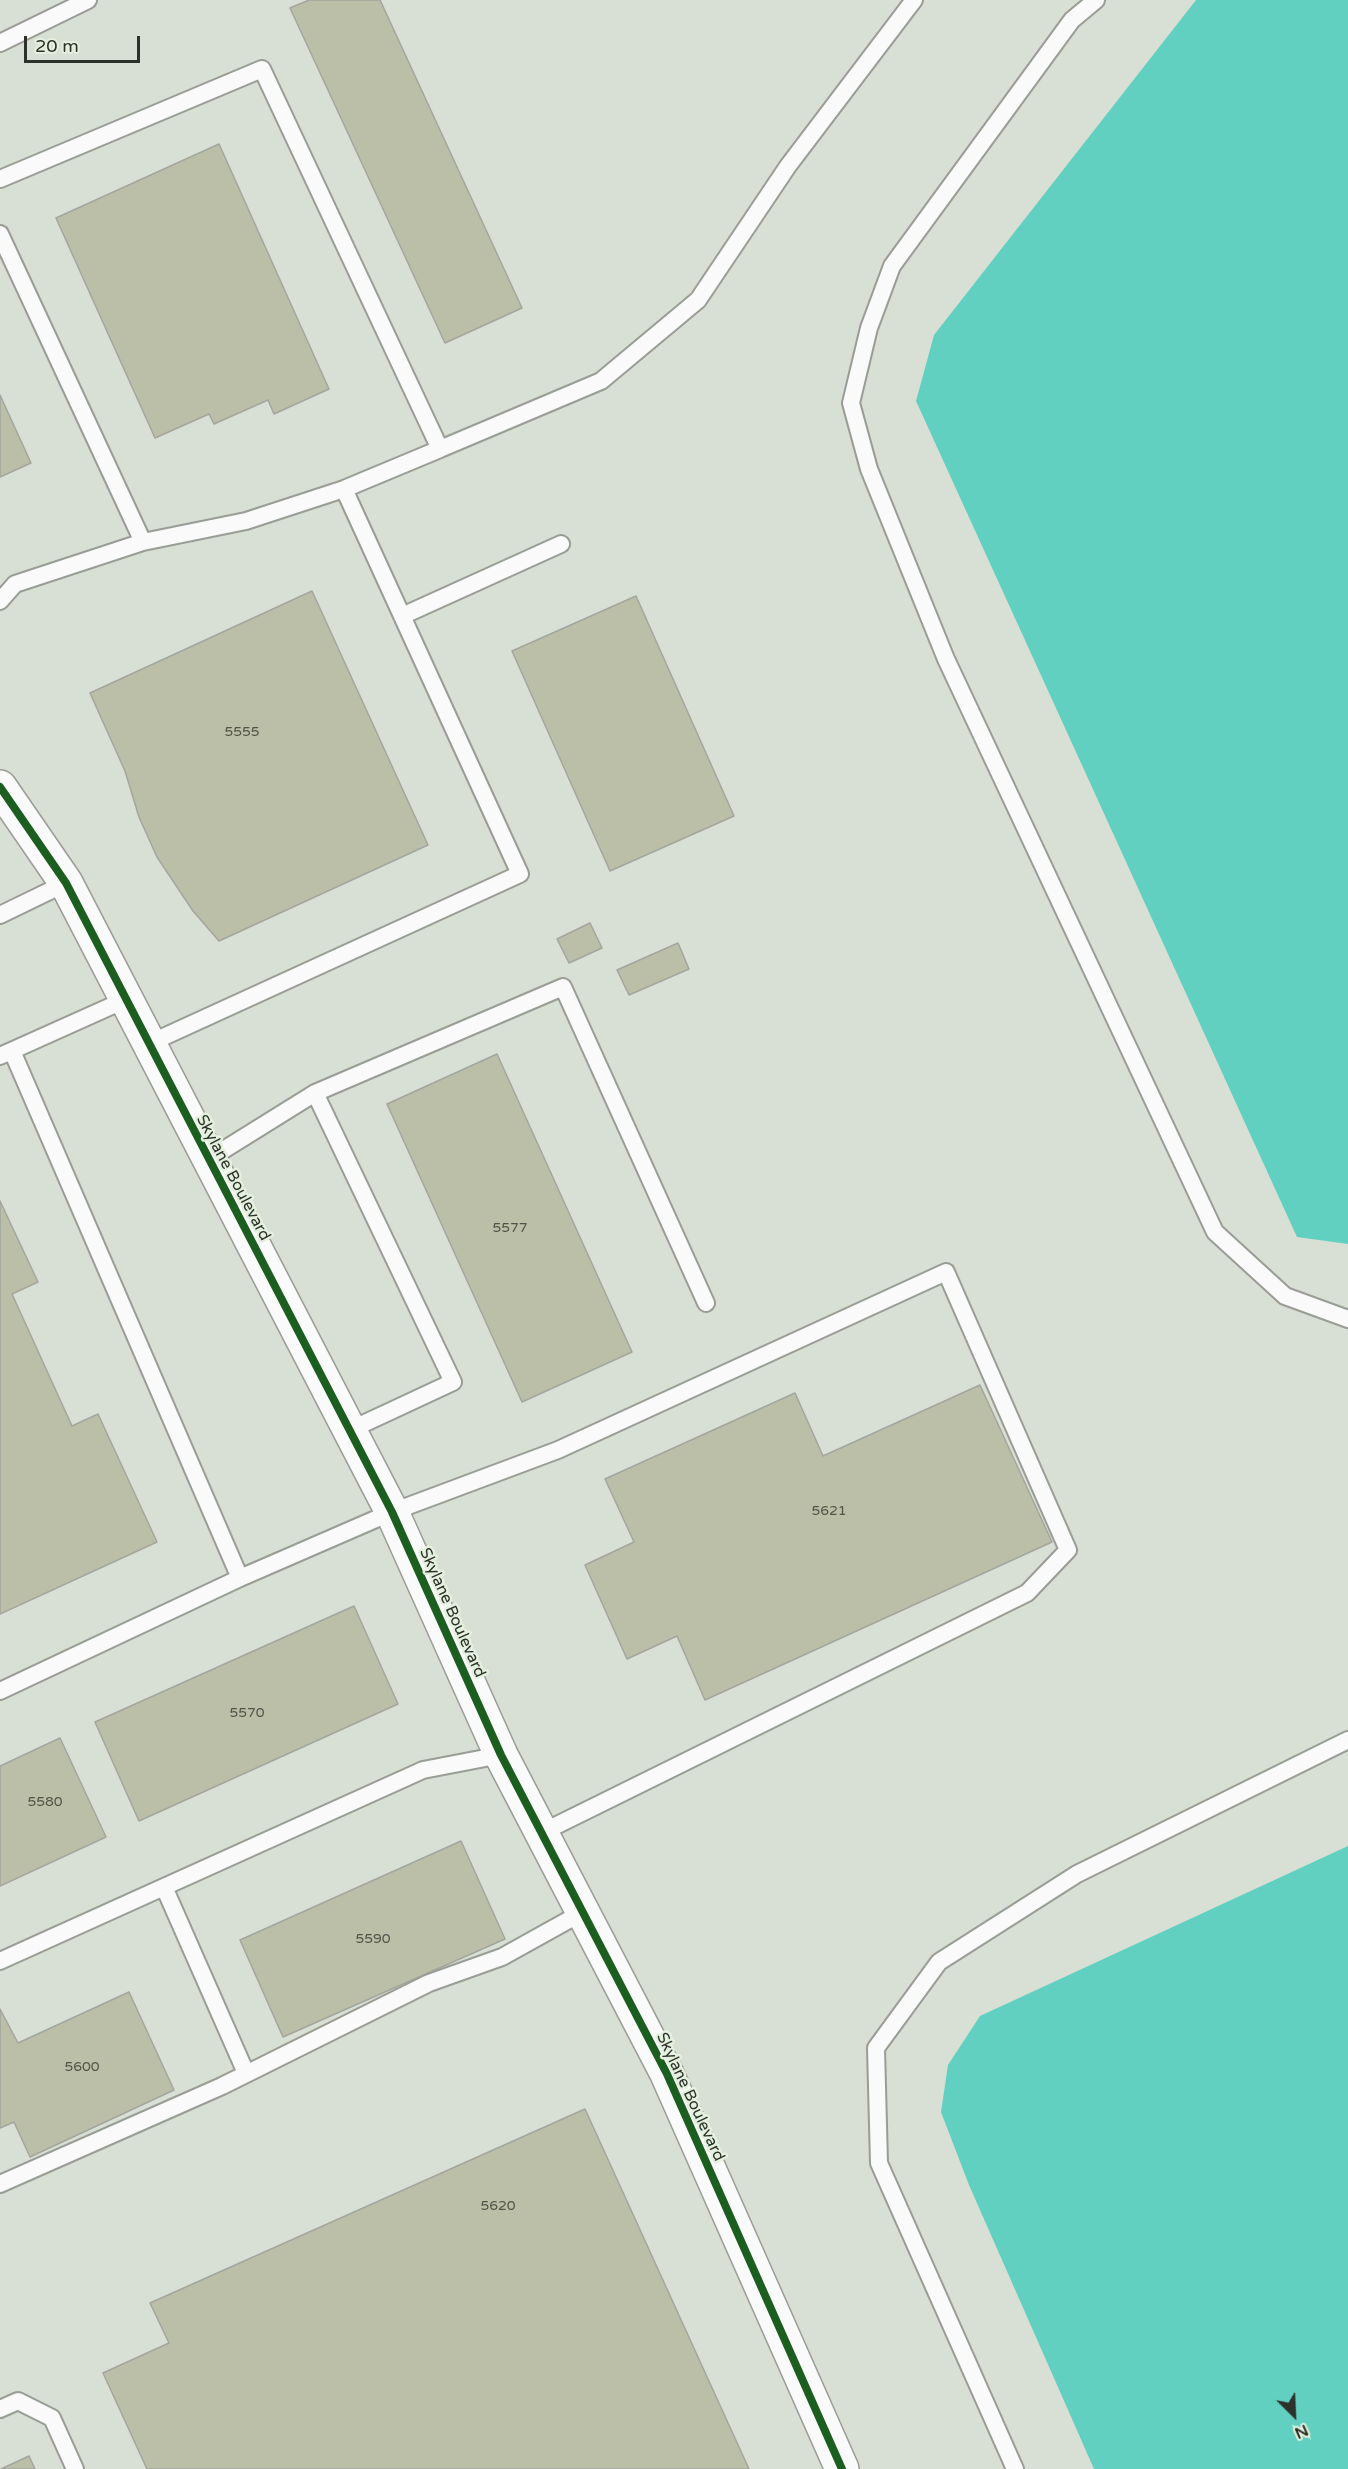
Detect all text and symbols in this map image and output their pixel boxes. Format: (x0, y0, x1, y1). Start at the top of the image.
scale bar (27, 24, 142, 62)
text: 20 m (35, 35, 79, 57)
house number: 5555 (224, 724, 260, 740)
street label: Skylane Boulevard (192, 1112, 274, 1244)
house number: 5577 (492, 1220, 528, 1236)
house number: 5621 (811, 1503, 847, 1519)
street label: Skylane Boulevard (415, 1545, 489, 1681)
house number: 5570 (229, 1705, 265, 1721)
house number: 5580 (27, 1794, 63, 1810)
house number: 5590 (355, 1931, 391, 1947)
street label: Skylane Boulevard (652, 2030, 728, 2164)
house number: 5600 (64, 2059, 100, 2075)
house number: 5620 (480, 2198, 516, 2214)
north arrow (1264, 2385, 1324, 2445)
text: N (1291, 2420, 1311, 2443)

